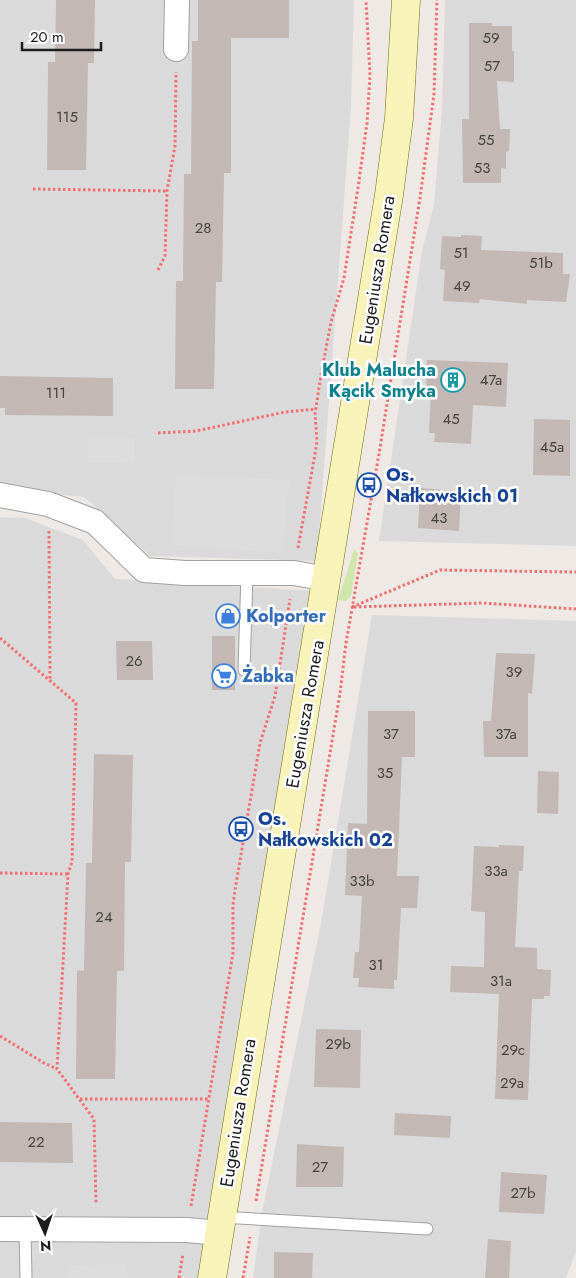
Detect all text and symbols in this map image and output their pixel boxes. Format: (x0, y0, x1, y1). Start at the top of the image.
scale bar (22, 20, 101, 52)
text: 20 m (30, 26, 64, 48)
house number: 59 (482, 27, 500, 49)
house number: 57 (484, 55, 500, 77)
house number: 115 (56, 106, 78, 128)
house number: 55 (478, 129, 494, 151)
house number: 53 (474, 157, 490, 179)
street label: Eugeniusza Romera (352, 194, 402, 346)
house number: 28 (195, 217, 211, 239)
house number: 51 (453, 242, 469, 264)
house number: 51b (529, 252, 553, 274)
house number: 49 (453, 275, 471, 297)
place label: Klub Malucha Kącik Smyka (322, 357, 436, 404)
building icon: Klub Malucha Kącik Smyka (440, 367, 466, 393)
house number: 47a (480, 369, 502, 391)
house number: 111 (46, 382, 66, 404)
house number: 45 (442, 408, 460, 430)
house number: 45a (540, 436, 564, 458)
place label: Os. Nałkowskich 01 (386, 462, 518, 509)
bus stop icon: Os. Nałkowskich 01 (356, 472, 382, 498)
house number: 43 (431, 507, 447, 529)
shop icon: Kolporter (215, 603, 241, 629)
place label: Kolporter (246, 603, 327, 629)
street label: Eugeniusza Romera (279, 638, 331, 790)
house number: 26 (125, 650, 143, 672)
house number: 39 (506, 661, 522, 683)
supermarket icon: Żabka (211, 663, 237, 689)
place label: Żabka (242, 663, 294, 689)
house number: 37 (383, 723, 399, 745)
house number: 37a (495, 723, 517, 745)
house number: 35 (377, 762, 393, 784)
place label: Os. Nałkowskich 02 (258, 806, 393, 853)
bus stop icon: Os. Nałkowskich 02 (228, 816, 254, 842)
house number: 33a (484, 860, 508, 882)
house number: 33b (350, 870, 375, 892)
house number: 24 (95, 906, 113, 928)
house number: 31 (369, 954, 383, 976)
house number: 31a (490, 970, 512, 992)
house number: 29b (325, 1033, 351, 1055)
street label: Eugeniusza Romera (213, 1037, 263, 1189)
house number: 29c (501, 1039, 525, 1061)
house number: 29a (500, 1072, 524, 1094)
house number: 22 (27, 1131, 45, 1153)
house number: 27 (312, 1156, 328, 1178)
house number: 27b (511, 1182, 536, 1204)
north arrow (20, 1208, 70, 1258)
text: N (40, 1236, 52, 1256)

